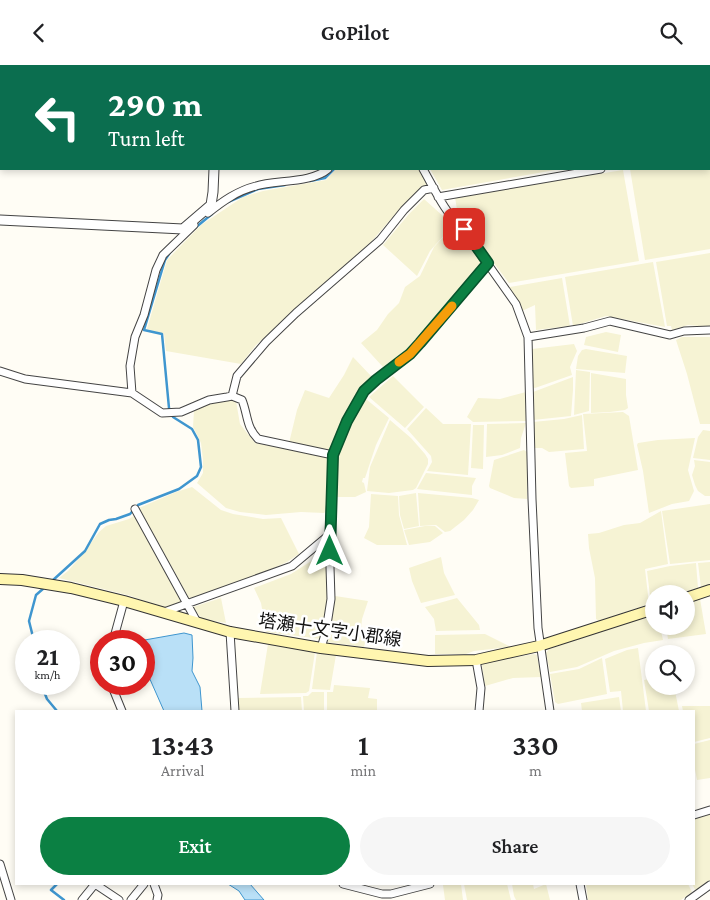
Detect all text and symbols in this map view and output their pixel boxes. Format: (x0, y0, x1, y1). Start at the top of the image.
icon: back (25, 19, 53, 47)
icon: search (657, 19, 685, 47)
text: GoPilot (321, 20, 389, 45)
icon: left (25, 85, 90, 150)
text: 290 m (108, 85, 202, 124)
text: Turn left (108, 126, 185, 151)
pin (443, 208, 485, 250)
icon: arrive (450, 215, 478, 243)
position arrow (303, 524, 355, 576)
map controls (645, 585, 695, 695)
button: sound (645, 585, 695, 635)
street label: 塔瀬十文字小郡線 (257, 610, 403, 650)
speed limit sign: 30 (90, 630, 155, 695)
text: 21 (36, 643, 59, 670)
button: search (645, 645, 695, 695)
text: km/h (35, 668, 60, 682)
text: 13:43 (151, 728, 214, 761)
text: 1 (358, 728, 369, 761)
text: 330 (512, 728, 559, 761)
text: Arrival (161, 762, 204, 779)
text: min (350, 762, 376, 779)
text: m (529, 762, 542, 779)
button: Exit (40, 817, 350, 875)
button: Share (360, 817, 670, 875)

